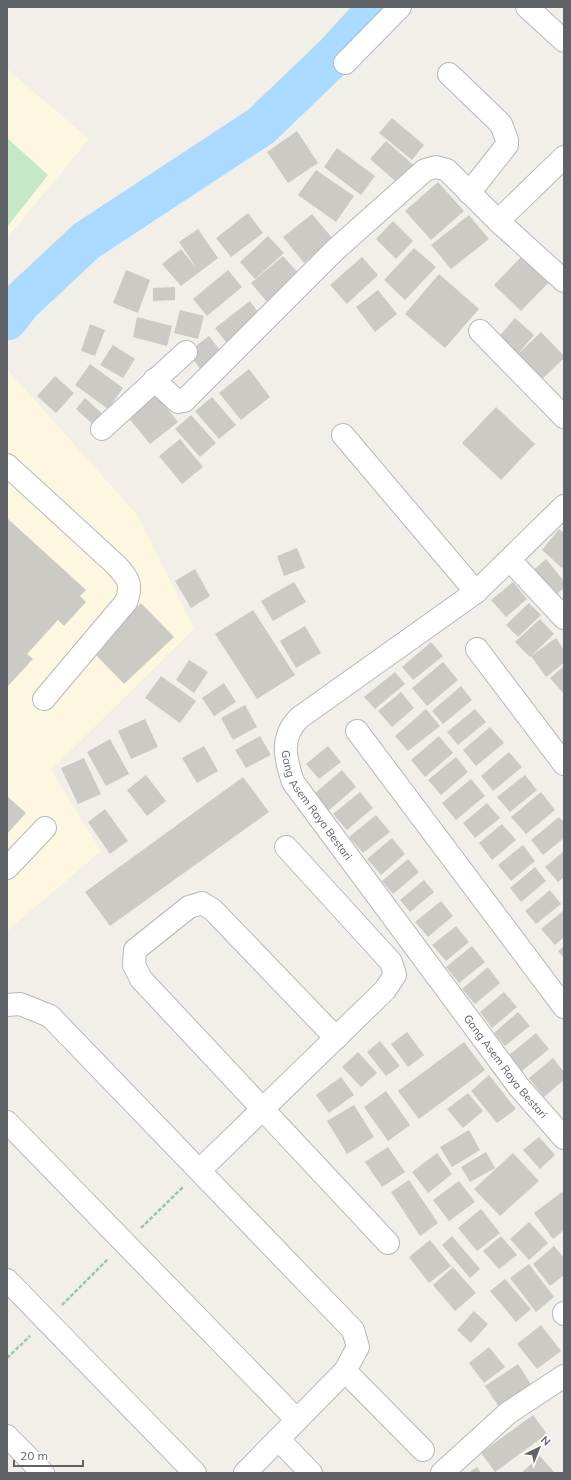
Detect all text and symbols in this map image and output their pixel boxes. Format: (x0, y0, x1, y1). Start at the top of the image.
street label: Gang Asem Raya Bestari (279, 749, 355, 863)
street label: Gang Asem Raya Bestari (461, 1012, 550, 1121)
north arrow (519, 1428, 559, 1468)
text: N (538, 1433, 554, 1449)
scale bar (14, 1442, 83, 1468)
text: 20 m (20, 1448, 48, 1463)

